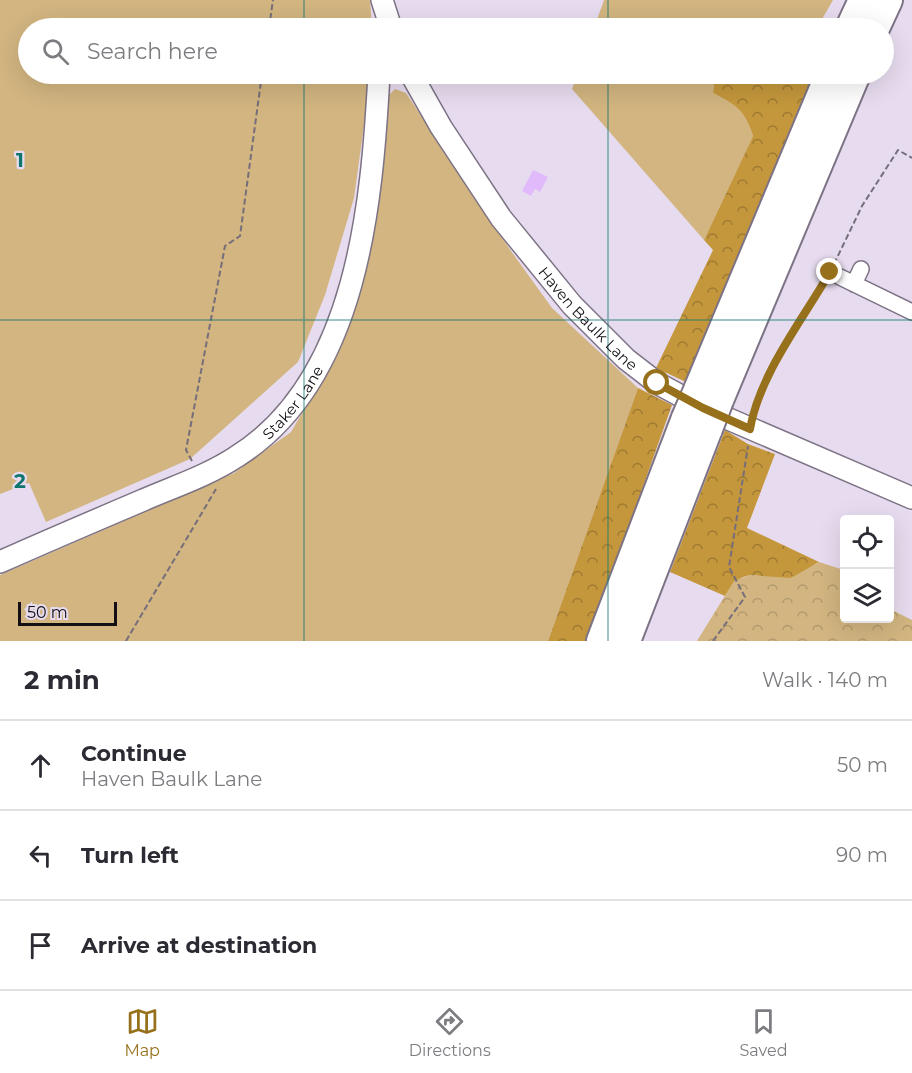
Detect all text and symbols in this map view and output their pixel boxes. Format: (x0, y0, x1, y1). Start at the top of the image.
search box (18, 18, 894, 84)
icon: search (39, 35, 72, 68)
text: Search here (87, 38, 218, 65)
text: 1 (16, 148, 24, 172)
route end (816, 258, 842, 284)
street label: Haven Baulk Lane (535, 262, 642, 374)
street label: Staker Lane (258, 362, 327, 443)
route start (643, 369, 669, 395)
text: 2 (14, 469, 26, 493)
map controls (840, 515, 894, 623)
button: locate (840, 515, 894, 569)
button: layers (840, 569, 894, 623)
scale bar (18, 599, 117, 626)
text: 50 m (27, 603, 68, 622)
text: 2 min (24, 664, 100, 696)
text: Walk · 140 m (762, 668, 888, 692)
text: Continue (81, 740, 187, 767)
icon: ahead (24, 749, 57, 782)
text: 50 m (837, 753, 888, 777)
text: Haven Baulk Lane (81, 767, 262, 791)
icon: left (24, 839, 57, 872)
text: Turn left (81, 842, 179, 869)
text: 90 m (836, 843, 888, 867)
icon: arrive (24, 929, 57, 962)
text: Arrive at destination (81, 932, 317, 959)
tab: Map (124, 1005, 160, 1060)
tab: Directions (409, 1005, 491, 1060)
tab: Saved (740, 1005, 788, 1060)

